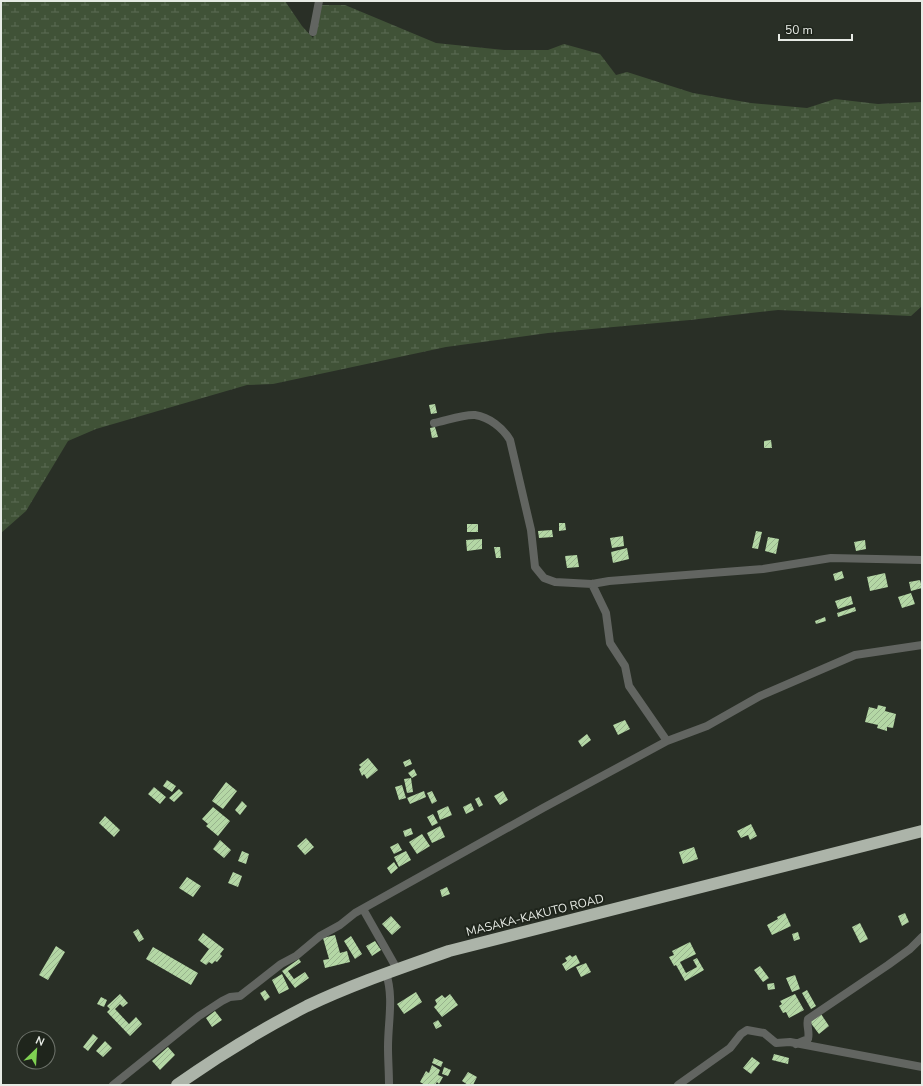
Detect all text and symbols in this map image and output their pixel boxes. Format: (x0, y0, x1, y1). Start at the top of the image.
scale bar (779, 16, 852, 42)
text: 50 m (785, 22, 813, 38)
street label: MASAKA-KAKUTO ROAD (464, 890, 606, 940)
north arrow (16, 1030, 56, 1070)
text: N (33, 1033, 47, 1050)

